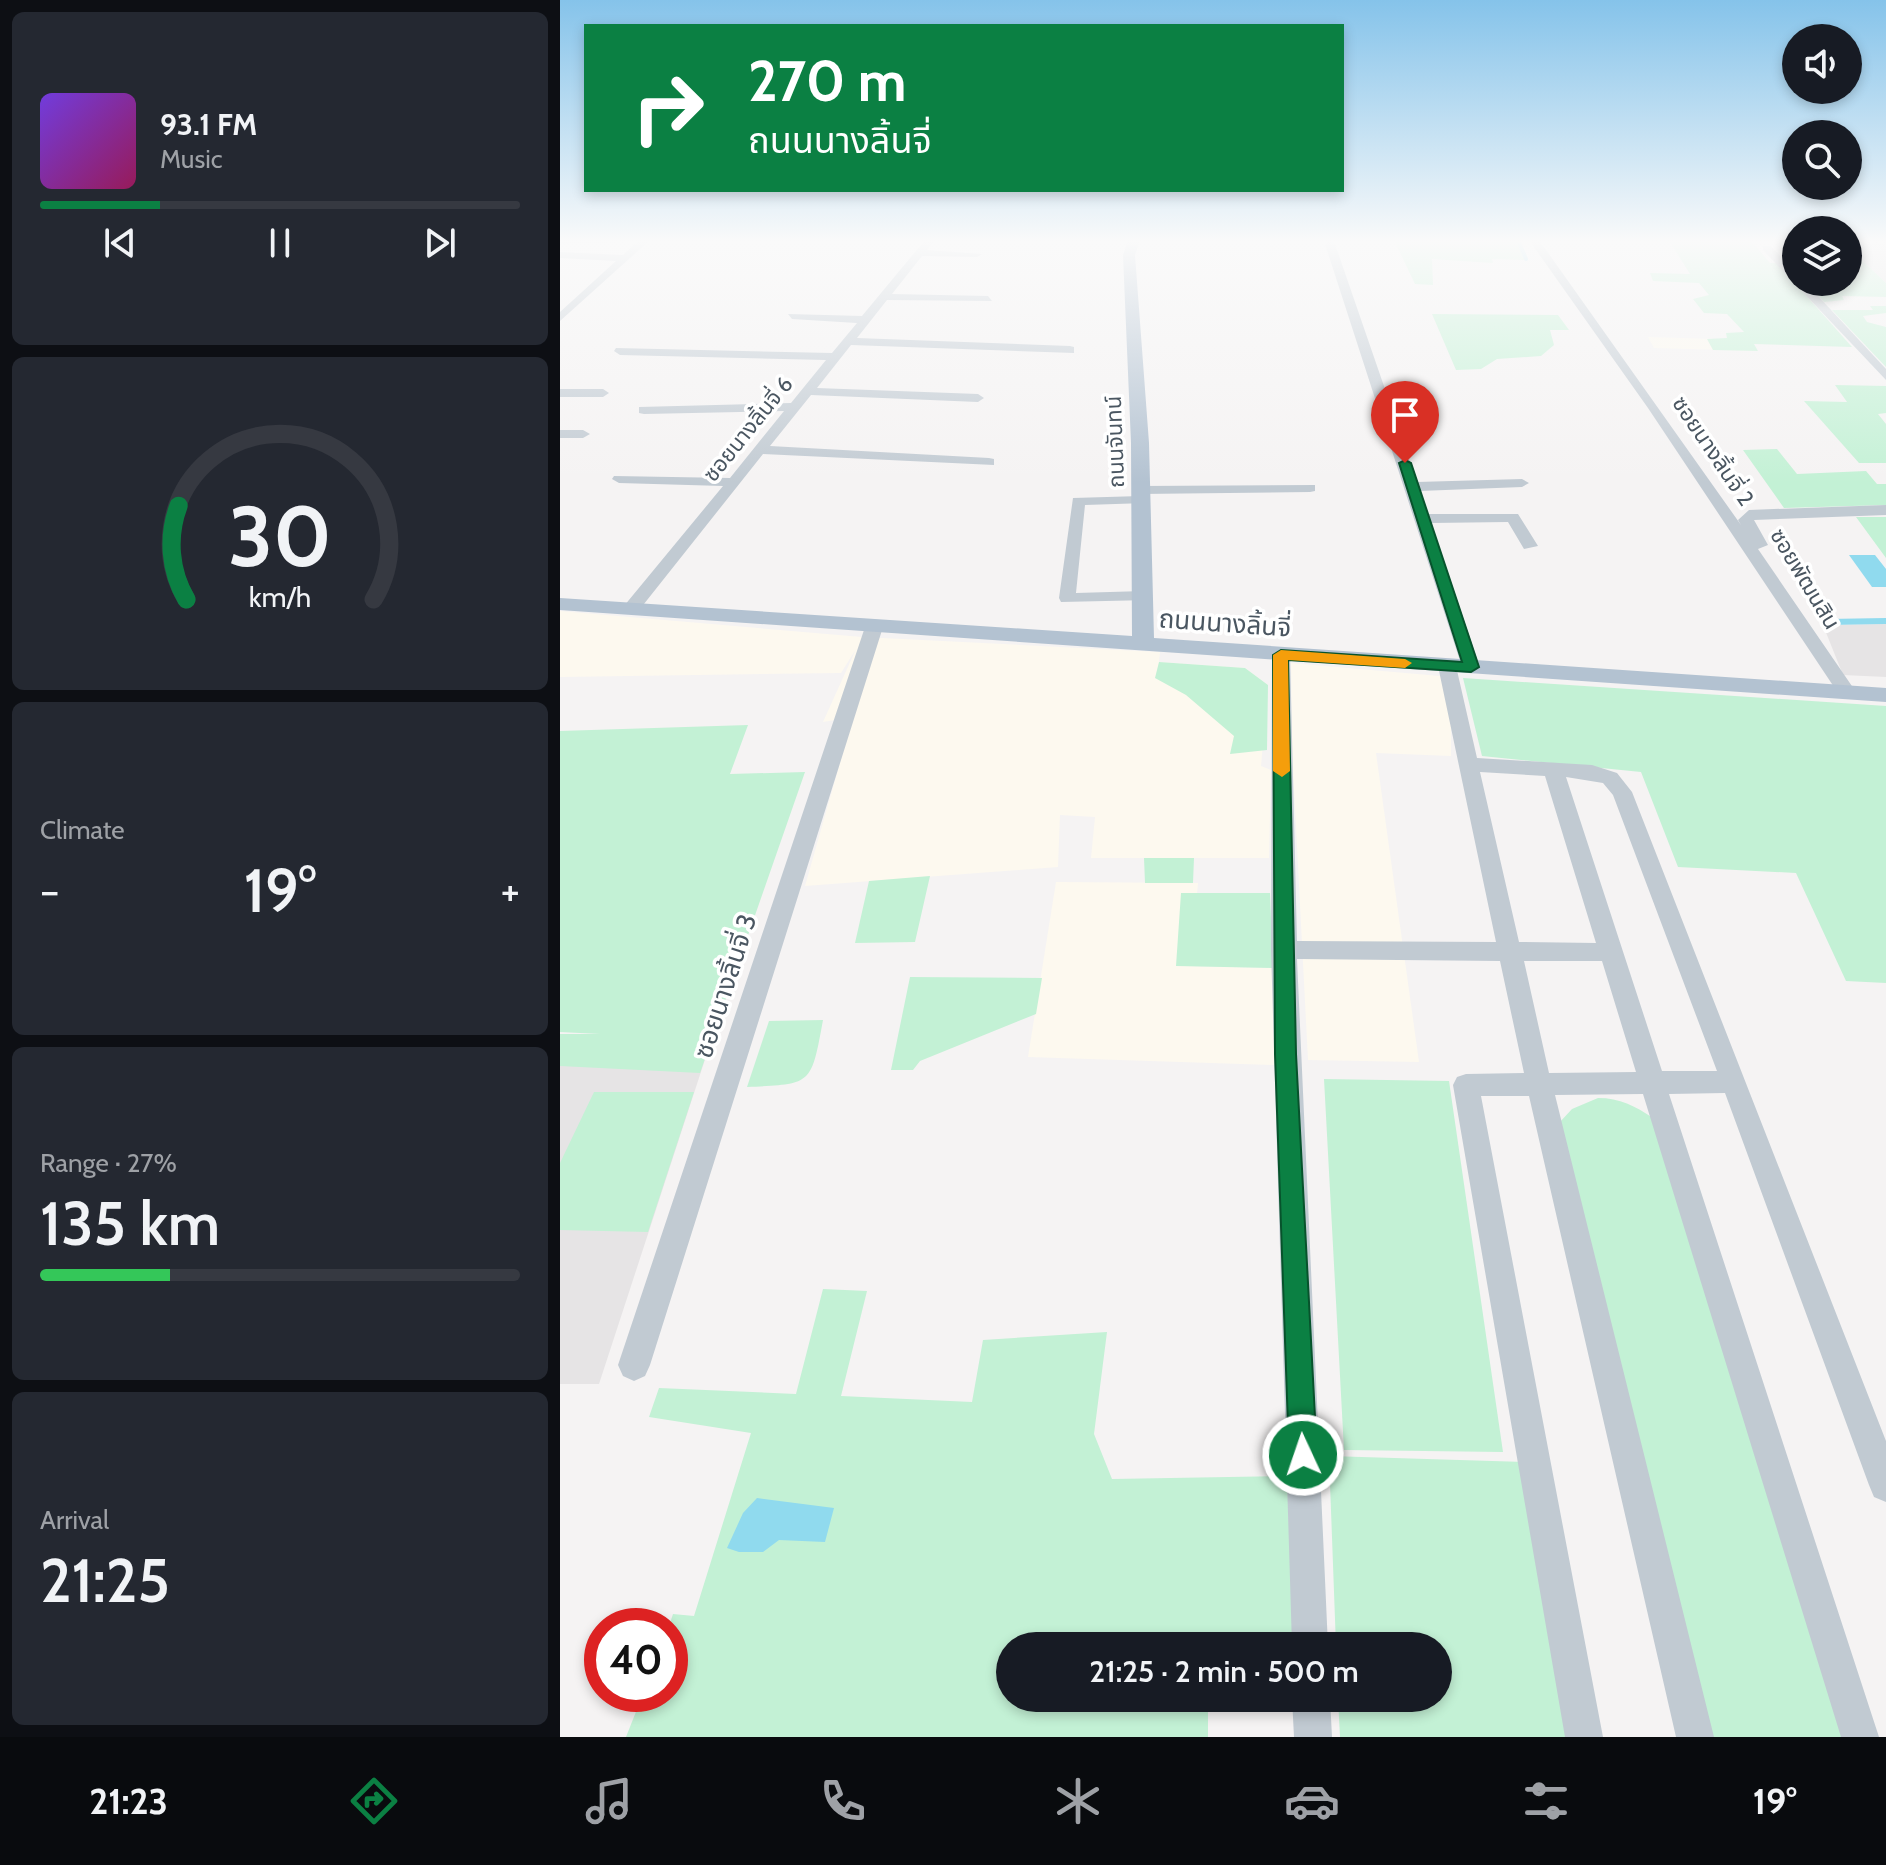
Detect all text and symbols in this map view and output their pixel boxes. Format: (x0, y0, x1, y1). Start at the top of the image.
map controls (1782, 24, 1862, 296)
button: sound (1782, 24, 1862, 104)
text: 270 m (748, 47, 906, 115)
icon: right (616, 56, 720, 160)
text: 93.1 FM (160, 106, 257, 143)
text: ถนนนางลิ้นจี่ (748, 118, 932, 162)
button: search (1782, 120, 1862, 200)
text: Music (160, 143, 223, 175)
button: layers (1782, 216, 1862, 296)
icon: previous (98, 221, 142, 265)
icon: pause (258, 221, 302, 265)
icon: next (418, 221, 462, 265)
street label: ซอยนางลิ้นจี่ 6 (696, 370, 799, 487)
pin (1371, 381, 1439, 463)
street label: ซอยนางลิ้นจี่ 2 (1666, 390, 1761, 511)
icon: arrive (1383, 393, 1427, 437)
street label: ถนนจันทน์ (1100, 395, 1130, 489)
text: 30 (228, 485, 332, 586)
street label: ซอยพัฒนสิน (1764, 524, 1846, 634)
text: km/h (249, 579, 311, 614)
street label: ถนนนางลิ้นจี่ (1158, 600, 1292, 644)
text: Climate (40, 814, 125, 846)
text: 19° (244, 854, 316, 927)
text: − (40, 864, 59, 917)
text: + (501, 864, 520, 917)
street label: ซอยนางลิ้นจี่ 3 (685, 909, 763, 1062)
text: Range · 27% (40, 1147, 177, 1179)
text: 135 km (40, 1187, 220, 1260)
position arrow (1261, 1413, 1345, 1497)
text: Arrival (40, 1504, 109, 1536)
text: 21:25 (40, 1544, 170, 1617)
speed limit sign: 40 (584, 1608, 688, 1712)
text: 21:25 · 2 min · 500 m (1089, 1653, 1359, 1690)
icon: directions (346, 1773, 402, 1829)
icon: music (581, 1773, 637, 1829)
icon: phone (815, 1773, 871, 1829)
icon: climate (1050, 1773, 1106, 1829)
icon: car (1284, 1773, 1340, 1829)
icon: filters (1518, 1773, 1574, 1829)
text: 21:23 (89, 1779, 168, 1823)
text: 19° (1753, 1779, 1797, 1823)

